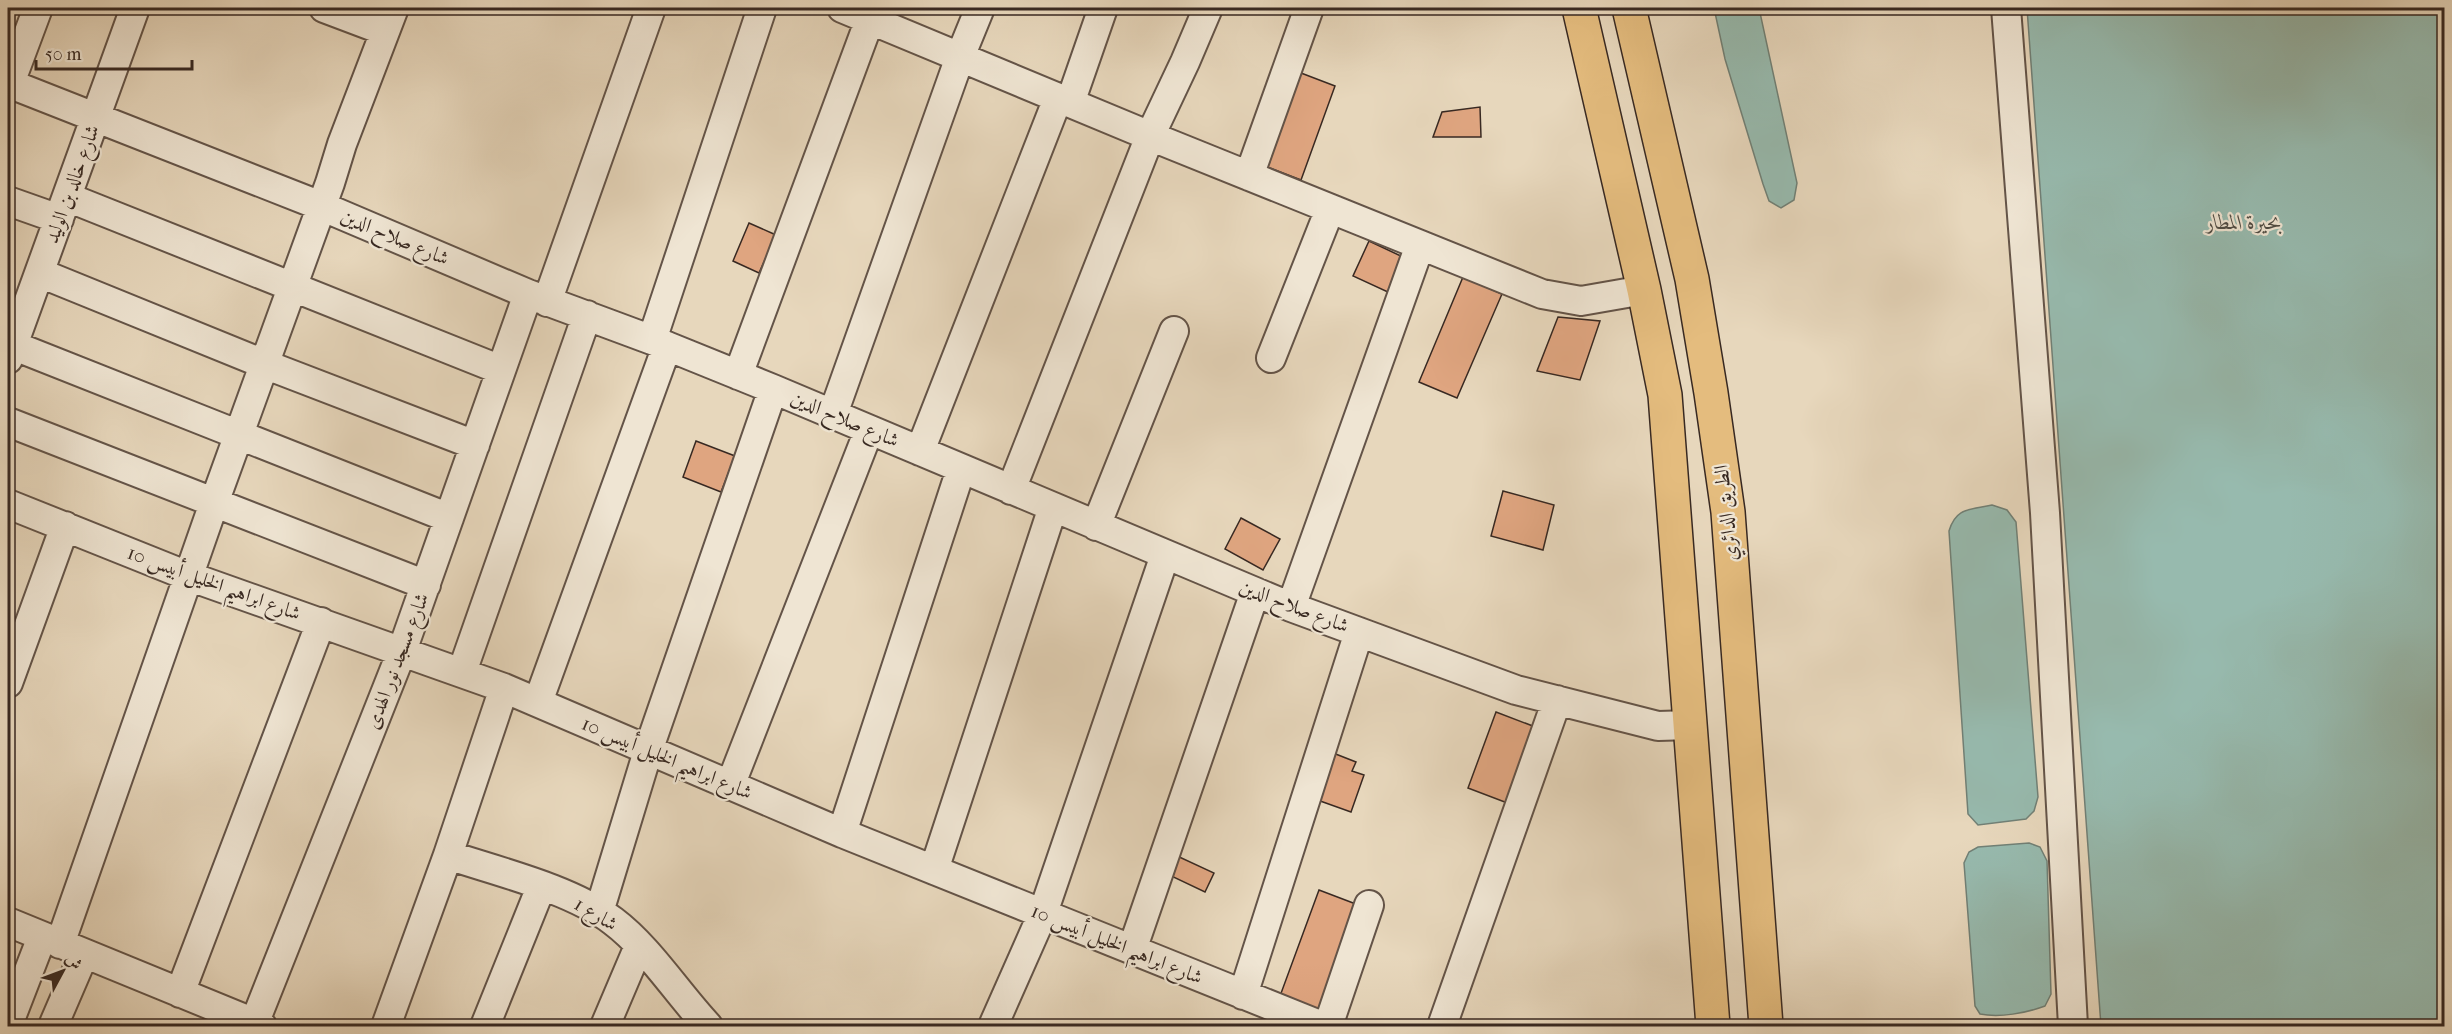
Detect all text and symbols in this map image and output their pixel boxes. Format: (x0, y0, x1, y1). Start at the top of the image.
scale bar (36, 33, 192, 71)
text: 50 m (45, 44, 82, 65)
street label: شارع خالد بن الوليد (40, 122, 110, 248)
street label: شارع صلاح الدين (335, 204, 453, 276)
water label: بحيرة المطار (2204, 210, 2282, 235)
street label: شارع صلاح الدين (785, 386, 903, 458)
street label: الطريق الدائري (1710, 463, 1746, 562)
street label: شارع ابراهيم الخليل أبيس 10 (121, 538, 305, 633)
street label: شارع صلاح الدين (1234, 575, 1352, 643)
street label: شارع مسجد نور الهدى (360, 590, 439, 734)
street label: شارع ابراهيم الخليل أبيس 10 (575, 709, 757, 812)
street label: شارع 1 (567, 892, 622, 941)
street label: شارع ابراهيم الخليل أبيس 10 (1025, 896, 1207, 996)
north arrow (33, 941, 93, 1001)
text: ش (62, 949, 86, 974)

